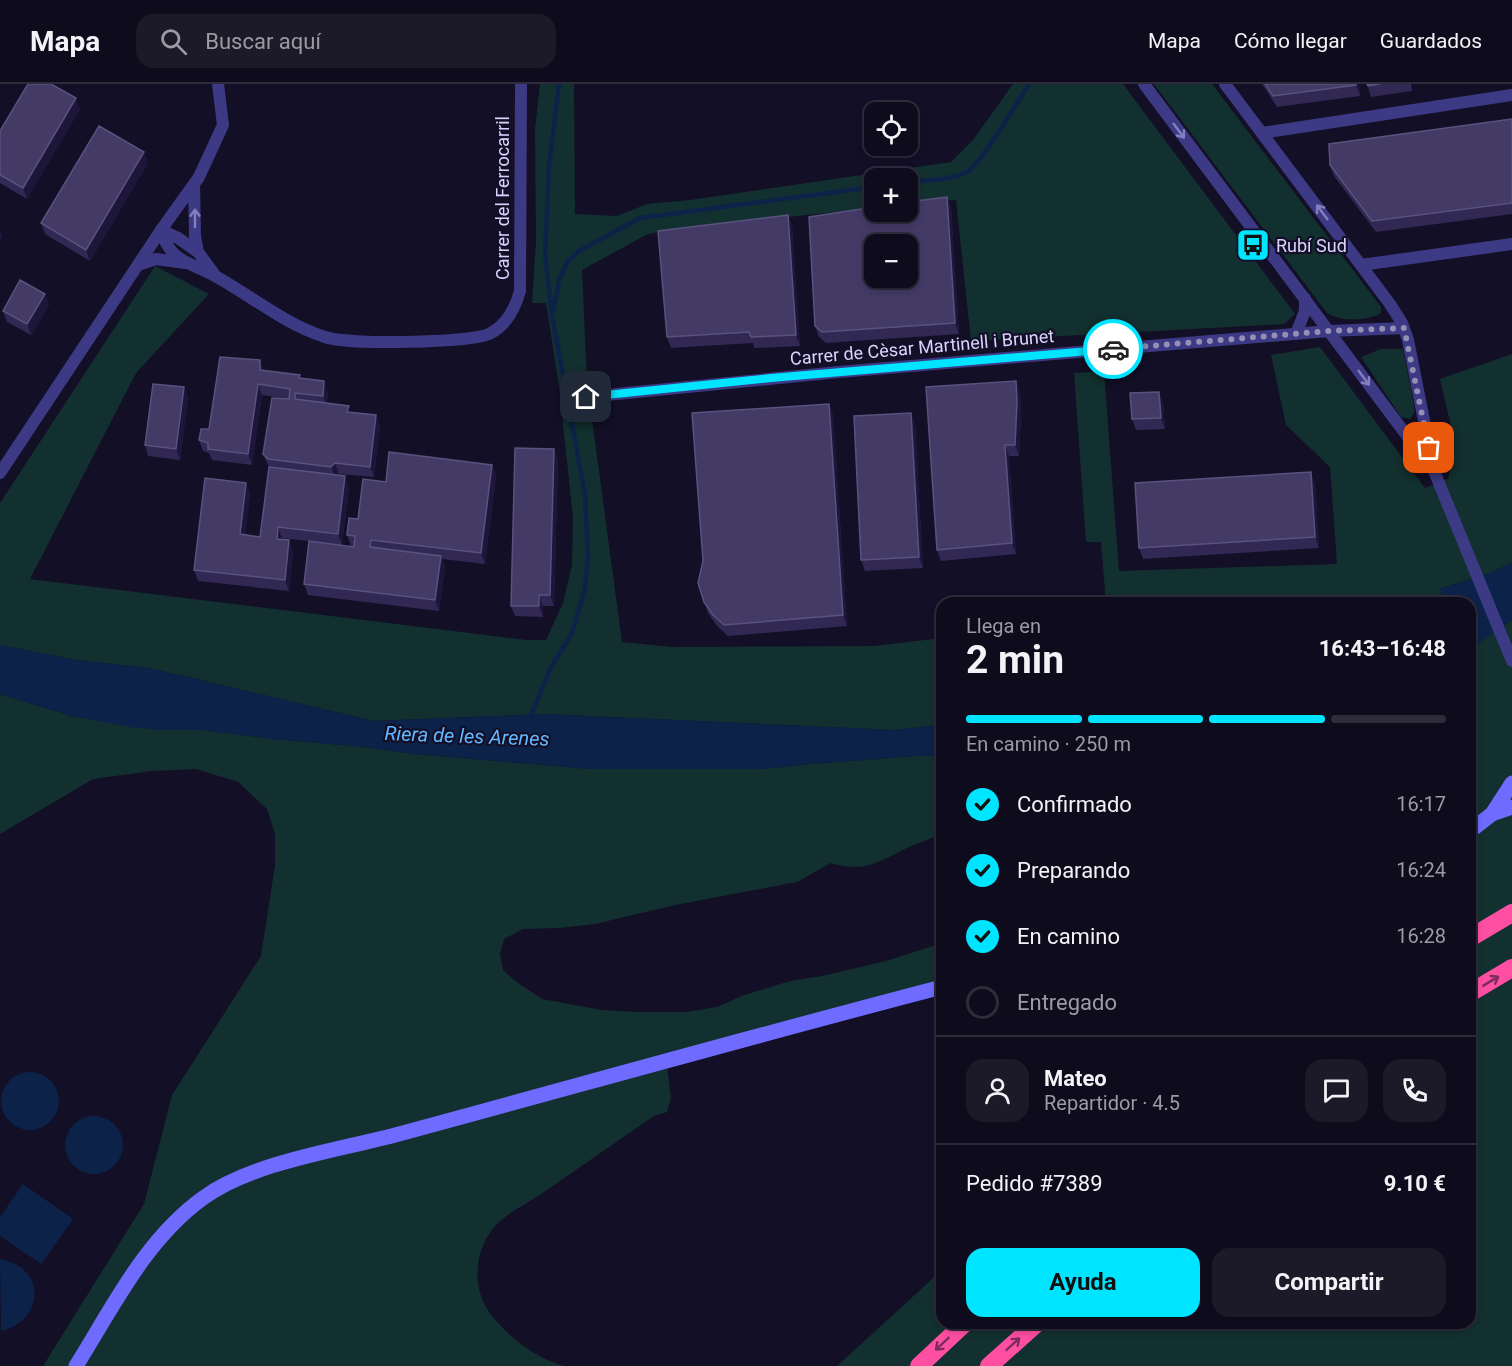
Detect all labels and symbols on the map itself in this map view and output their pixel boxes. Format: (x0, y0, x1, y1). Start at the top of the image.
street label: Carrer del Ferrocarril (492, 116, 513, 280)
one-way arrow (1173, 122, 1185, 138)
one-way arrow (1315, 205, 1328, 221)
one-way arrow (189, 208, 200, 228)
bus stop icon: Rubí Sud (1235, 227, 1271, 263)
place label: Rubí Sud (1276, 235, 1347, 256)
courier (1083, 319, 1143, 379)
street label: Carrer de Cèsar Martinell i Brunet (789, 325, 1055, 369)
one-way arrow (1358, 370, 1371, 386)
pin (560, 371, 611, 422)
pin (1403, 422, 1454, 473)
water label: Riera de les Arenes (384, 721, 550, 751)
one-way arrow (1482, 974, 1499, 986)
one-way arrow (934, 1337, 949, 1352)
one-way arrow (1005, 1338, 1021, 1351)

